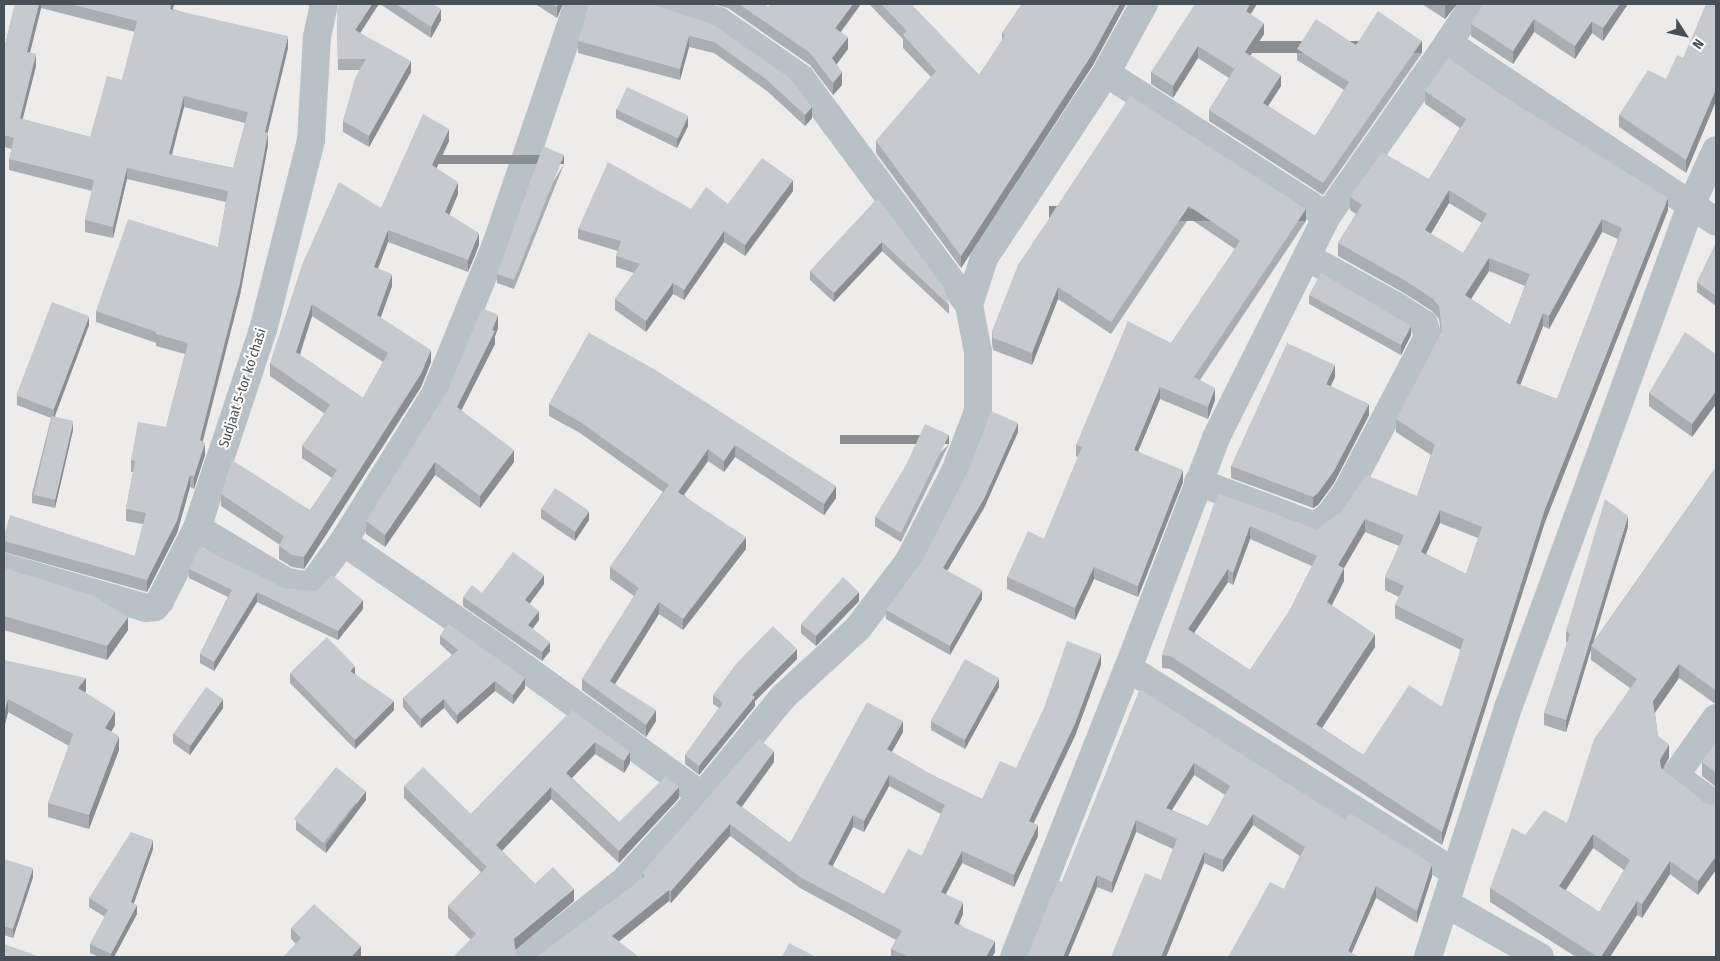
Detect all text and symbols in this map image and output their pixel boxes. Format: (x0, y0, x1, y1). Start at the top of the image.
north arrow (1660, 10, 1710, 60)
text: N (1688, 36, 1707, 52)
street label: Sudjaat 5-tor koʻchasi (216, 326, 270, 450)

